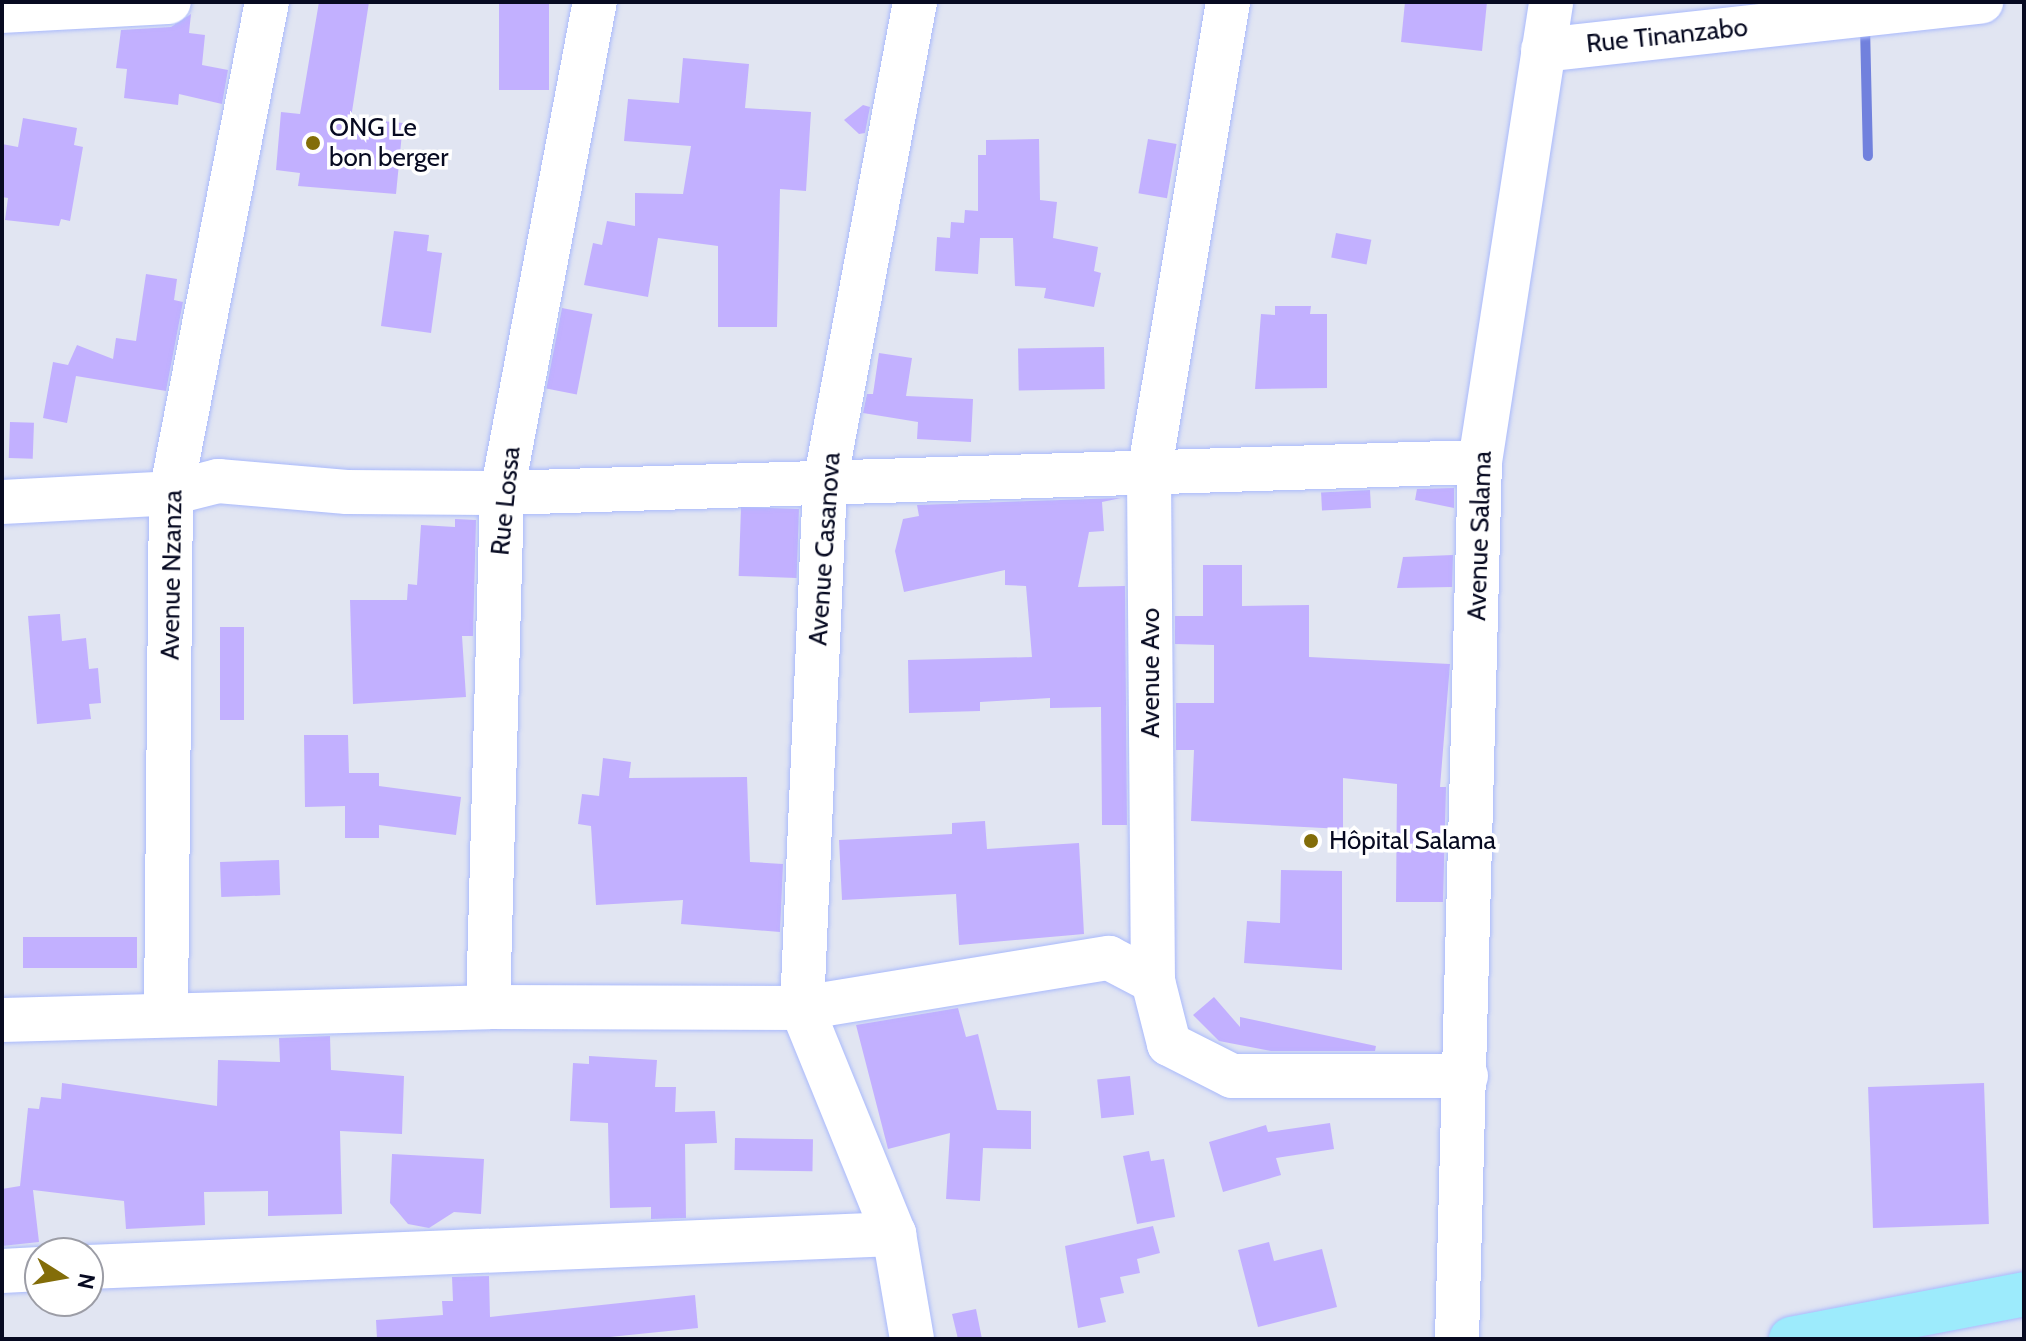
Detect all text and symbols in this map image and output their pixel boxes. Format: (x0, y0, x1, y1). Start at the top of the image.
street label: Rue Tinanzabo (1585, 12, 1749, 60)
place label: ONG Le bon berger (329, 112, 448, 174)
marker: ONG Le bon berger (304, 134, 322, 152)
street label: Rue Lossa (485, 445, 527, 557)
street label: Avenue Casanova (803, 451, 847, 647)
street label: Avenue Salama (1461, 451, 1499, 621)
street label: Avenue Nzanza (155, 490, 189, 660)
street label: Avenue Avo (1135, 608, 1167, 738)
place label: Hôpital Salama (1329, 825, 1496, 857)
marker: Hôpital Salama (1300, 830, 1322, 852)
north arrow (24, 1237, 104, 1317)
text: N (71, 1271, 101, 1292)

